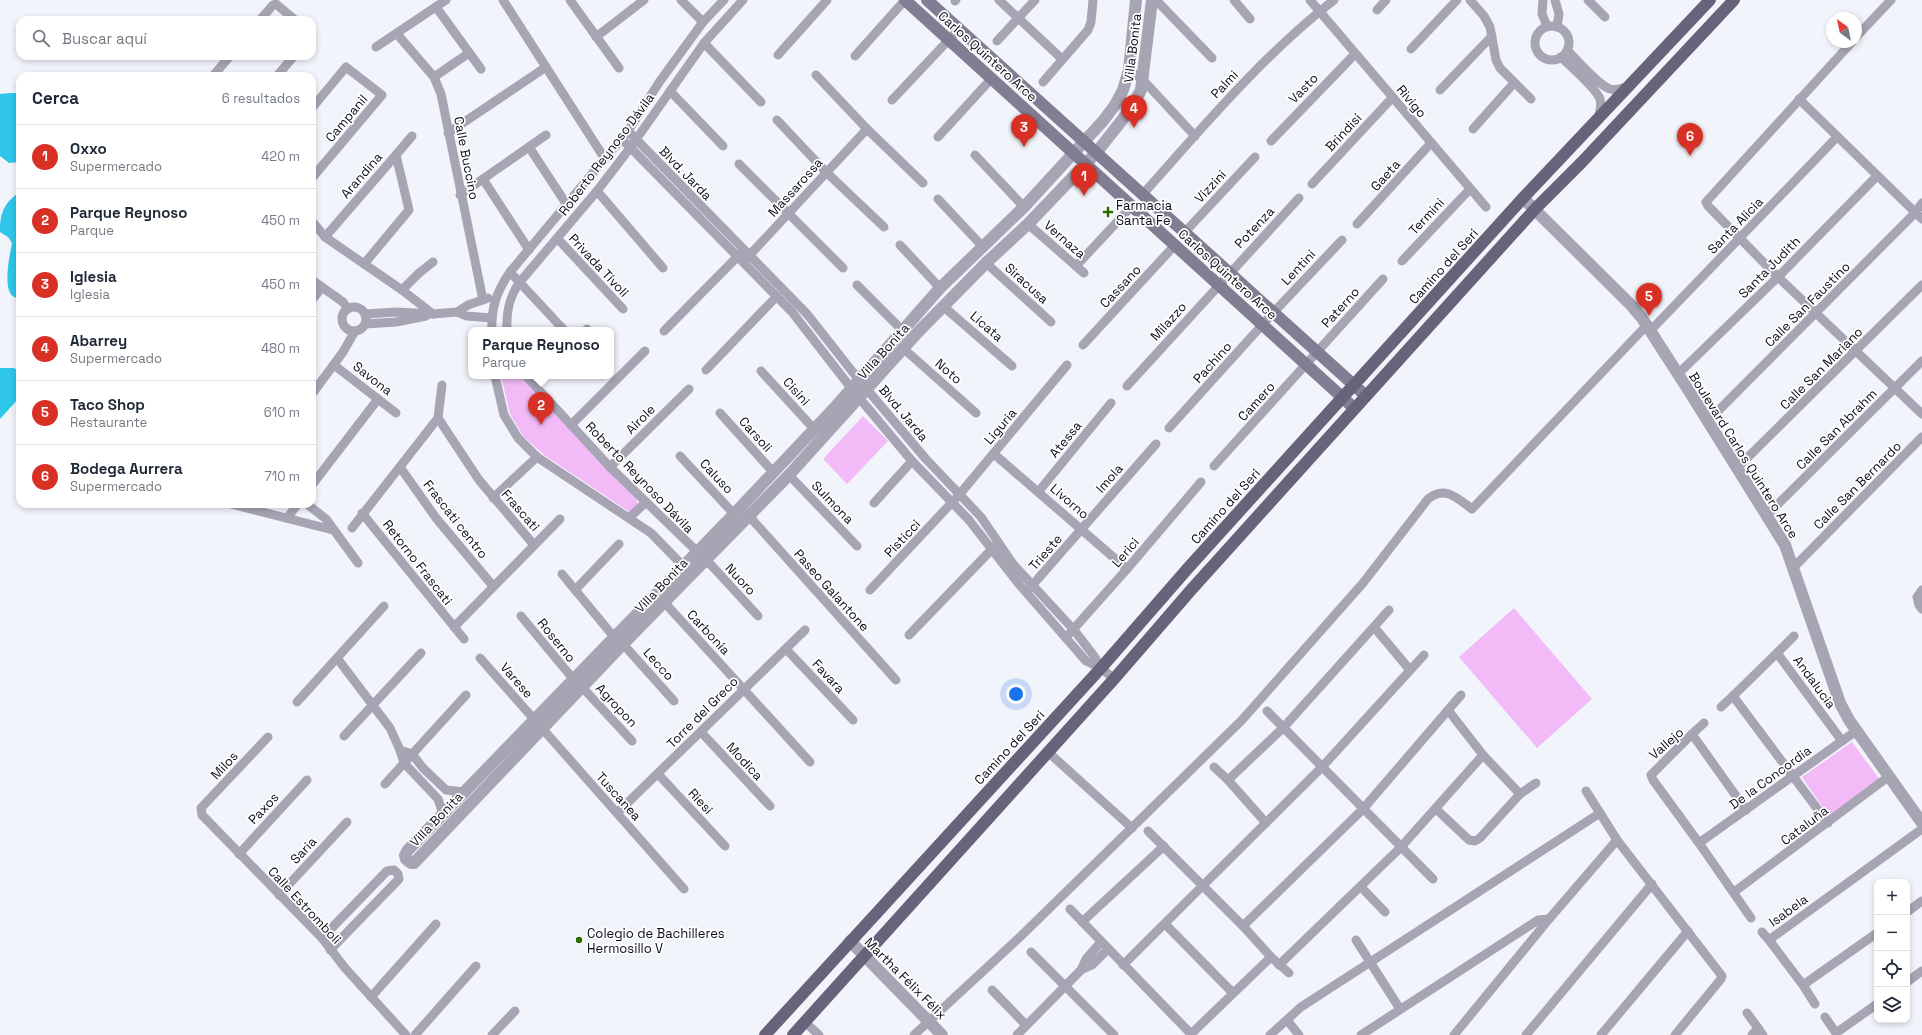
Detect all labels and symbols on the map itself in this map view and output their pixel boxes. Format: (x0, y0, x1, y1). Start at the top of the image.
street label: Carlos Quintero Arce (935, 7, 1041, 105)
street label: Villa Bonita (1120, 12, 1145, 84)
north arrow (1826, 12, 1862, 48)
street label: Palmi (1207, 67, 1242, 102)
street label: Vasto (1285, 70, 1322, 107)
street label: Rivigo (1393, 81, 1430, 121)
street label: Roberto Reynoso Dávila (555, 89, 658, 219)
street label: Campanil (321, 91, 371, 146)
pin: 4 (1121, 95, 1147, 128)
street label: Brindisi (1321, 110, 1365, 155)
pin: 3 (1011, 114, 1037, 147)
street label: Calle Buccino (450, 115, 483, 201)
pin: 6 (1677, 123, 1703, 156)
street label: Blvd. Jarda (656, 143, 716, 204)
street label: Arandina (337, 148, 386, 202)
street label: Massarossa (764, 154, 827, 220)
street label: Gaeta (1367, 156, 1404, 195)
pin: 1 (1071, 163, 1097, 196)
street label: Vizzini (1191, 166, 1230, 206)
street label: Santa Alicia (1704, 193, 1767, 257)
street label: Termini (1405, 194, 1448, 238)
place label: Farmacia Santa Fe (1116, 197, 1173, 229)
street label: Potenza (1231, 203, 1278, 252)
marker: Farmacia Santa Fe (1103, 207, 1113, 217)
street label: Vernaza (1040, 217, 1089, 262)
street label: Carlos Quintero Arce (1175, 225, 1281, 323)
street label: Camino del Seri (1405, 225, 1482, 308)
street label: Privada Tívoli (565, 230, 632, 301)
street label: Santa Judith (1735, 233, 1804, 302)
street label: Lentini (1278, 246, 1319, 289)
street label: Calle San Faustino (1761, 258, 1854, 351)
street label: Siracusa (1001, 259, 1052, 308)
street label: Cassano (1096, 261, 1145, 311)
street label: Paterno (1318, 283, 1363, 331)
pin: 5 (1636, 283, 1662, 316)
street label: Milazzo (1147, 298, 1190, 344)
street label: Licata (967, 307, 1007, 346)
street label: Villa Bonita (854, 319, 913, 383)
street label: Calle San Mariano (1776, 323, 1866, 413)
street label: Pachino (1189, 338, 1235, 387)
street label: Noto (932, 355, 966, 388)
street label: Savona (350, 358, 396, 399)
street label: Boulevard Carlos Quintero Arce (1685, 369, 1802, 542)
street label: Cisini (779, 373, 814, 409)
street label: Camero (1234, 378, 1279, 425)
street label: Blvd. Jarda (875, 382, 932, 445)
street label: Calle San Abrahm (1792, 385, 1880, 473)
pin: 2 (528, 392, 554, 425)
street label: Airole (622, 401, 659, 438)
street label: Liguria (980, 404, 1021, 448)
street label: Carsoli (735, 413, 776, 456)
street label: Atessa (1045, 417, 1086, 461)
street label: Roberto Reynoso Dávila (582, 418, 698, 537)
street label: Calle San Bernardo (1810, 438, 1905, 533)
street label: Caluso (696, 455, 737, 497)
street label: Imola (1092, 460, 1127, 496)
street label: Camino del Seri (1187, 465, 1264, 548)
street label: Frascati centro (420, 477, 492, 562)
street label: Sulmona (808, 477, 858, 528)
street label: Livorno (1047, 480, 1093, 523)
street label: Frascati (498, 486, 543, 535)
street label: Retorno Frascati (379, 516, 456, 608)
street label: Pisticci (881, 516, 924, 561)
street label: Trieste (1025, 531, 1066, 574)
street label: Lerici (1108, 534, 1143, 571)
street label: Paseo Galantone (790, 546, 873, 635)
street label: Villa Bonita (631, 554, 692, 616)
street label: Nuoro (722, 560, 760, 599)
street label: Carbonia (683, 606, 734, 659)
street label: Roserno (534, 615, 579, 666)
street label: Lecco (639, 644, 678, 684)
street label: Andalucia (1790, 652, 1840, 713)
street label: Favara (809, 656, 849, 697)
street label: Varese (496, 659, 537, 702)
street label: Torre del Greco (663, 673, 742, 752)
street label: Agropon (592, 680, 641, 731)
your location (1006, 684, 1026, 704)
street label: Camino del Seri (970, 706, 1048, 788)
street label: Vallejo (1646, 724, 1687, 763)
street label: Modica (723, 739, 767, 784)
street label: De la Concordia (1726, 742, 1815, 813)
street label: Milos (207, 748, 242, 783)
street label: Tuscanea (592, 768, 645, 825)
street label: Riesi (684, 785, 717, 818)
street label: Villa Bonita (406, 788, 467, 850)
street label: Paxos (244, 789, 282, 828)
street label: Cataluña (1777, 802, 1832, 849)
street label: Saria (287, 833, 321, 867)
street label: Calle Estromboli (264, 863, 345, 948)
street label: Isabela (1765, 890, 1812, 930)
place label: Colegio de Bachilleres Hermosillo V (587, 925, 725, 957)
street label: Martha Félix Félix (861, 934, 950, 1023)
marker: Colegio de Bachilleres Hermosillo V (574, 935, 584, 945)

